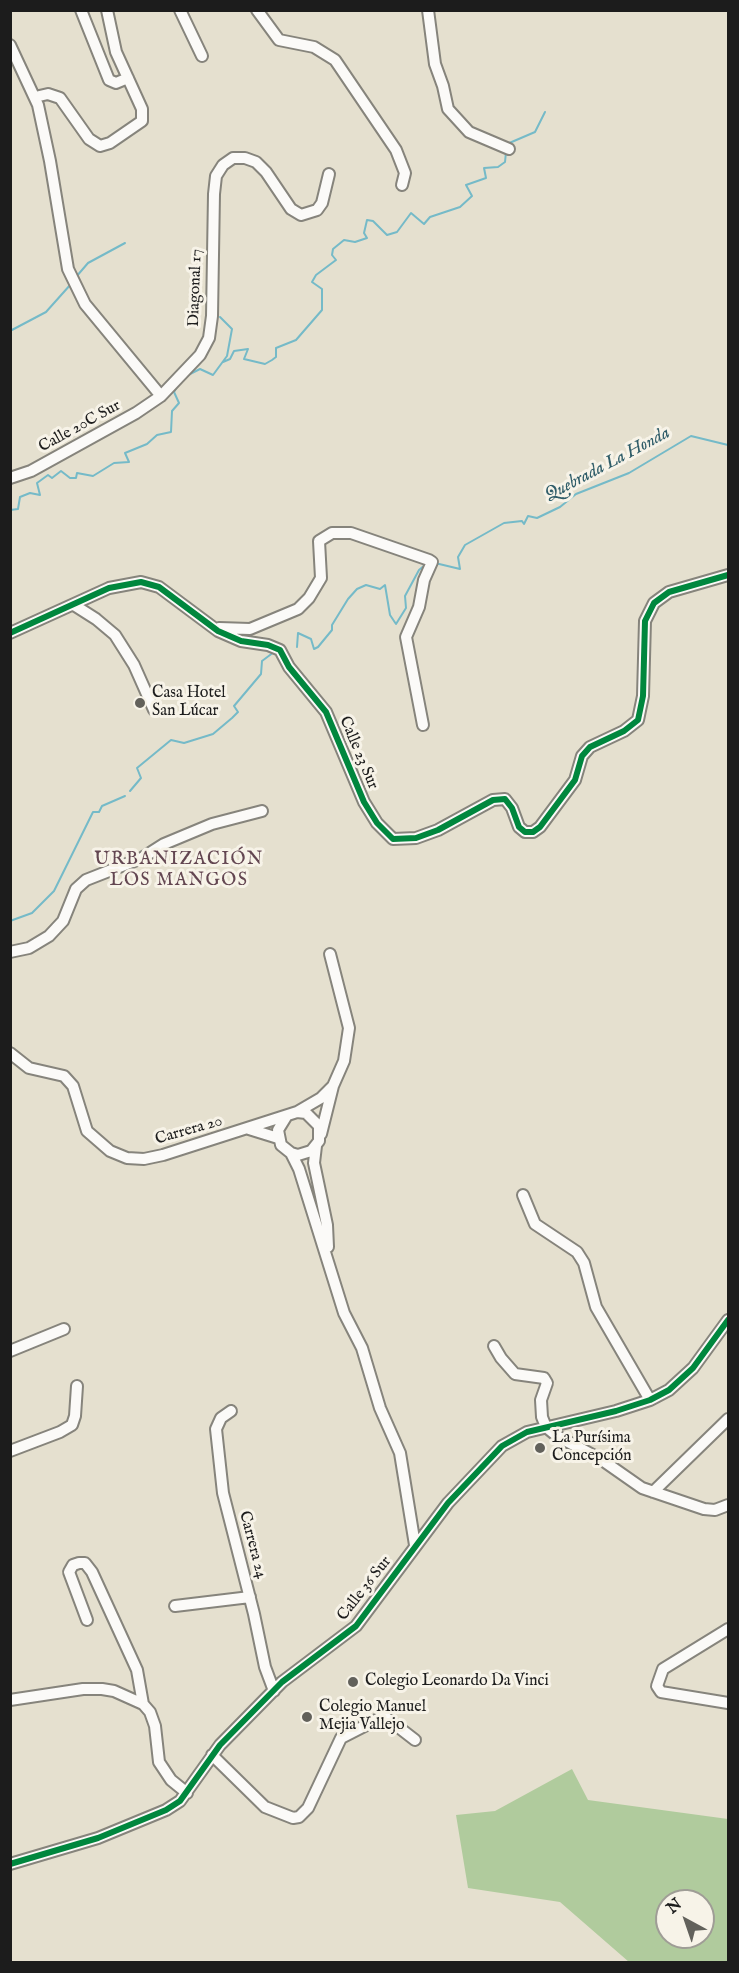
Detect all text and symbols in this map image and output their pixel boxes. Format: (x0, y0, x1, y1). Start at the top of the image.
street label: Diagonal 17 (185, 249, 207, 327)
street label: Calle 20C Sur (36, 397, 124, 457)
water label: Quebrada La Honda (542, 423, 674, 507)
place label: Casa Hotel San Lúcar (152, 684, 226, 722)
marker: Casa Hotel San Lúcar (133, 696, 147, 710)
street label: Calle 23 Sur (334, 714, 382, 792)
district label: URBANIZACIÓN LOS MANGOS (94, 849, 264, 892)
street label: Carrera 20 (153, 1112, 225, 1150)
place label: La Purísima Concepción (552, 1429, 632, 1467)
marker: La Purísima Concepción (533, 1441, 547, 1455)
street label: Carrera 24 (234, 1509, 270, 1581)
street label: Calle 36 Sur (334, 1553, 396, 1625)
place label: Colegio Leonardo Da Vinci (365, 1672, 549, 1692)
marker: Colegio Leonardo Da Vinci (346, 1675, 360, 1689)
place label: Colegio Manuel Mejia Vallejo (319, 1698, 426, 1736)
marker: Colegio Manuel Mejia Vallejo (300, 1710, 314, 1724)
north arrow (655, 1889, 715, 1949)
text: N (663, 1895, 686, 1919)

